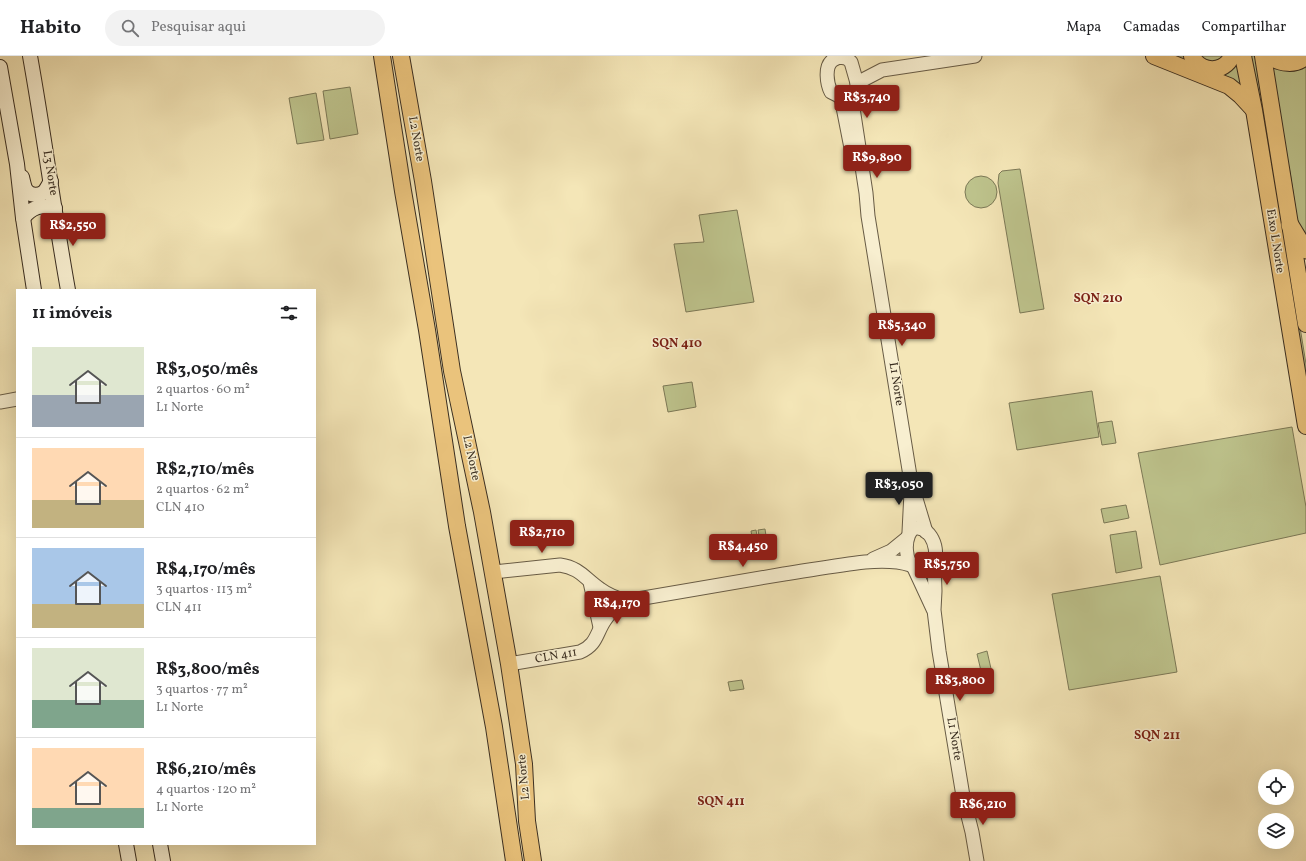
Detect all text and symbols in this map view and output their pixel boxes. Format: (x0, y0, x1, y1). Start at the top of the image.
search box (105, 10, 385, 46)
text: Habito (20, 15, 81, 41)
icon: search (119, 17, 141, 39)
text: Pesquisar aqui (151, 17, 246, 38)
text: Mapa (1066, 18, 1101, 37)
text: Camadas (1123, 18, 1180, 37)
text: Compartilhar (1202, 18, 1286, 37)
pin: R$3,740 (830, 85, 904, 119)
text: R$3,740 (843, 89, 891, 107)
street label: L2 Norte (404, 115, 428, 163)
pin: R$9,890 (840, 145, 914, 179)
street label: L3 Norte (39, 149, 61, 197)
text: R$9,890 (852, 149, 902, 167)
street label: Eixo L Norte (1262, 208, 1288, 275)
pin: R$2,550 (36, 213, 110, 247)
text: R$2,550 (49, 217, 97, 235)
district label: SQN 210 (1074, 290, 1123, 308)
text: 11 imóveis (32, 302, 112, 325)
icon: filters (278, 302, 300, 324)
pin: R$5,340 (865, 313, 939, 347)
text: R$5,340 (878, 317, 926, 335)
district label: SQN 410 (652, 335, 702, 353)
text: R$3,050/mês (156, 358, 258, 381)
street label: L1 Norte (885, 361, 907, 407)
icon: home (64, 363, 112, 411)
text: 2 quartos · 60 m² (156, 381, 250, 399)
text: L1 Norte (156, 399, 204, 417)
street label: L2 Norte (458, 434, 484, 482)
text: R$2,710/mês (156, 458, 254, 481)
icon: home (64, 464, 112, 512)
pin: R$3,050 (862, 472, 936, 506)
text: R$3,050 (875, 476, 923, 494)
text: 2 quartos · 62 m² (156, 481, 249, 499)
text: CLN 410 (156, 499, 205, 517)
pin: R$2,710 (505, 520, 579, 554)
text: R$2,710 (519, 524, 565, 542)
pin: R$4,450 (706, 534, 780, 568)
text: R$4,450 (718, 538, 768, 556)
pin: R$5,750 (910, 552, 984, 586)
text: R$5,750 (924, 556, 970, 574)
text: R$4,170/mês (156, 558, 256, 581)
icon: home (64, 564, 112, 612)
text: 3 quartos · 113 m² (156, 581, 252, 599)
pin: R$4,170 (580, 591, 654, 625)
text: R$4,170 (593, 595, 641, 613)
text: CLN 411 (156, 599, 202, 617)
street label: CLN 411 (534, 644, 578, 668)
text: R$3,800/mês (156, 658, 260, 681)
icon: home (64, 664, 112, 712)
pin: R$3,800 (923, 668, 997, 702)
text: R$3,800 (935, 672, 985, 690)
text: 3 quartos · 77 m² (156, 681, 248, 699)
text: L1 Norte (156, 699, 204, 717)
street label: L1 Norte (942, 716, 966, 762)
district label: SQN 211 (1134, 727, 1180, 745)
street label: L2 Norte (514, 753, 534, 800)
text: R$6,210/mês (156, 758, 256, 781)
icon: home (64, 764, 112, 812)
map controls (1258, 769, 1294, 849)
button: locate (1258, 769, 1294, 805)
text: 4 quartos · 120 m² (156, 781, 256, 799)
pin: R$6,210 (946, 792, 1020, 826)
district label: SQN 411 (697, 793, 745, 811)
text: R$6,210 (959, 796, 1007, 814)
text: L1 Norte (156, 799, 204, 817)
button: layers (1258, 813, 1294, 849)

